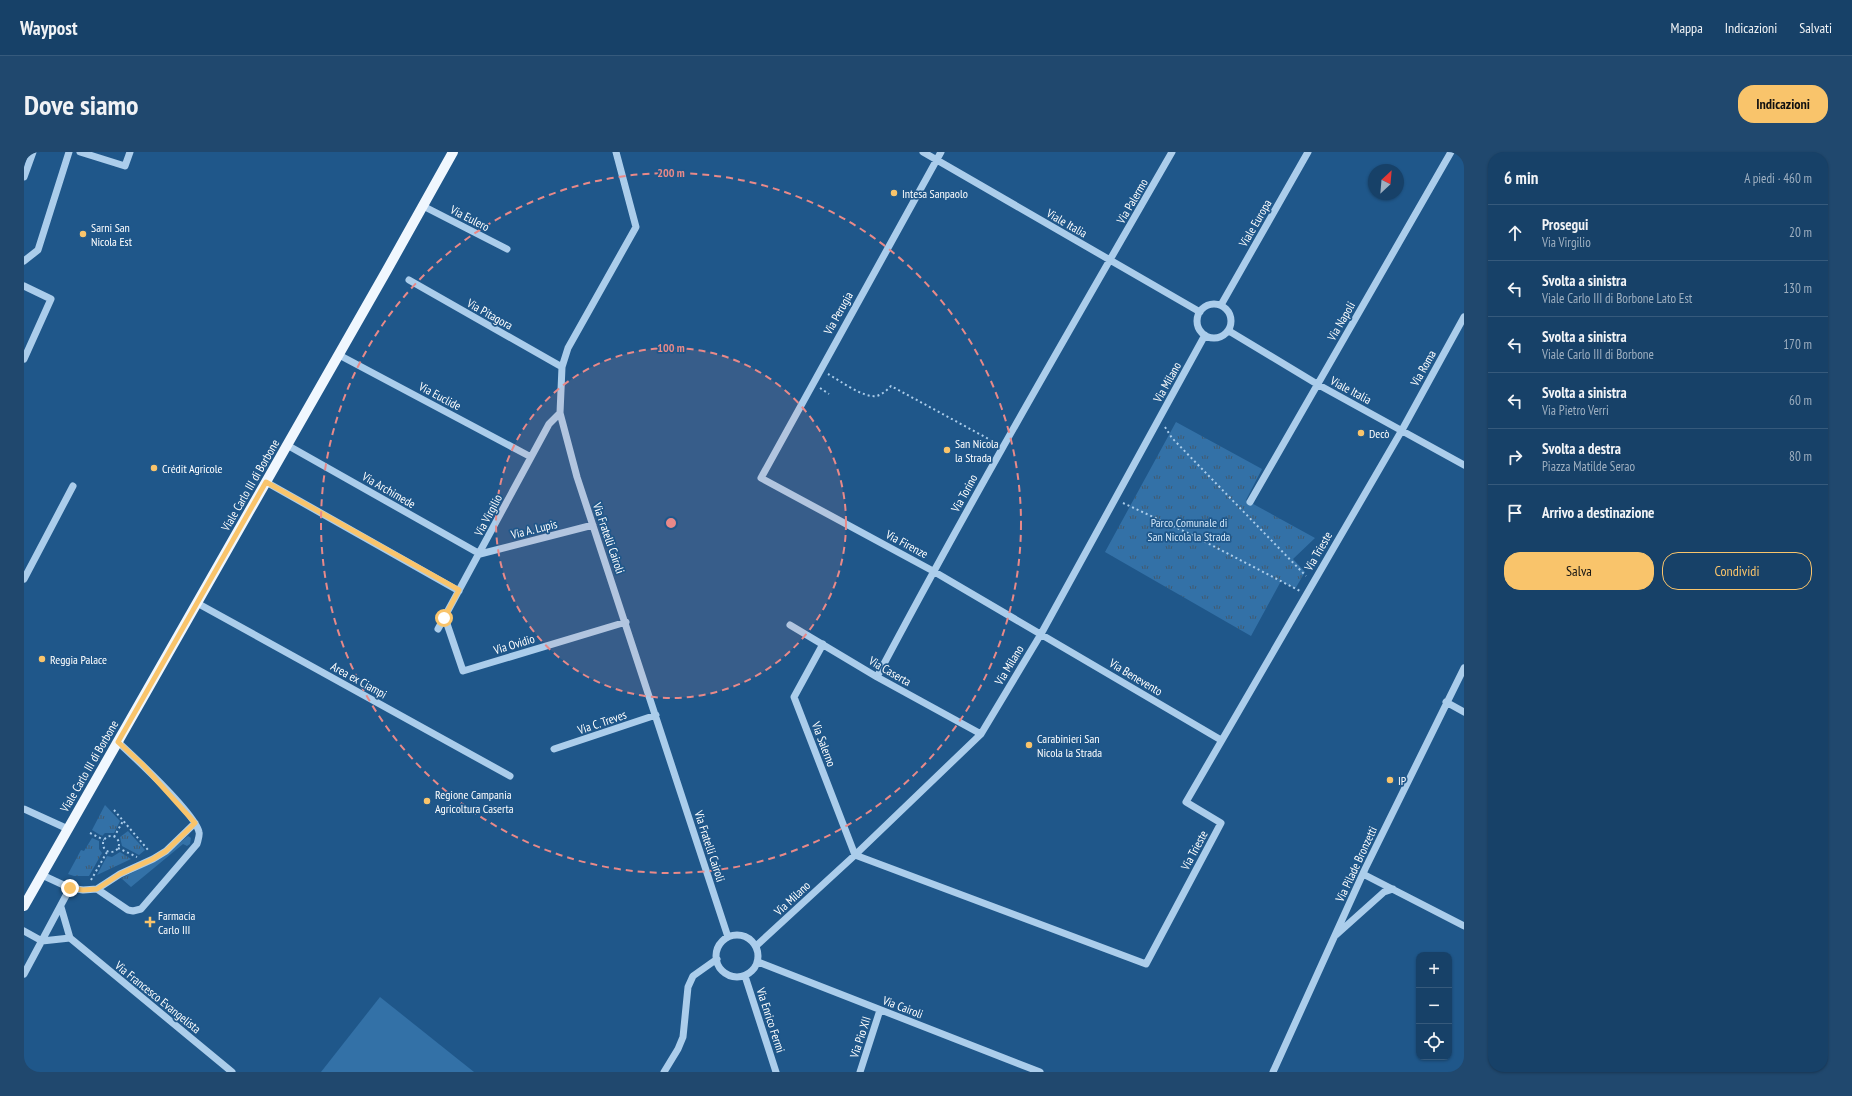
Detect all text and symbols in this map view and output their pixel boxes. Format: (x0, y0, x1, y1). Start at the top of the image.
text: Waypost (20, 16, 77, 40)
text: Mappa (1671, 19, 1703, 37)
text: Indicazioni (1725, 19, 1777, 37)
text: Salvati (1799, 19, 1832, 37)
button: Indicazioni (1738, 85, 1828, 123)
text: Dove siamo (24, 86, 139, 123)
north arrow (1368, 164, 1404, 200)
text: 200 m (657, 165, 685, 180)
text: 6 min (1504, 167, 1538, 189)
text: A piedi · 460 m (1744, 170, 1812, 187)
street label: Via Palermo (1113, 176, 1151, 227)
place label: Intesa Sanpaolo (902, 186, 968, 201)
marker: Intesa Sanpaolo (889, 188, 899, 198)
street label: Viale Europa (1235, 197, 1275, 250)
street label: Via Eulero (447, 201, 492, 234)
street label: Viale Italia (1043, 205, 1090, 241)
text: Prosegui (1542, 215, 1588, 234)
place label: Sarni San Nicola Est (91, 220, 133, 249)
icon: ahead (1504, 222, 1526, 244)
text: 20 m (1789, 224, 1812, 241)
marker: Sarni San Nicola Est (78, 229, 88, 239)
text: Via Virgilio (1542, 234, 1591, 251)
text: Svolta a sinistra (1542, 271, 1627, 290)
icon: left (1504, 278, 1526, 300)
text: 130 m (1783, 280, 1812, 297)
street label: Via Perugia (820, 289, 856, 338)
text: Viale Carlo III di Borbone Lato Est (1542, 290, 1692, 307)
street label: Via Pitagora (464, 295, 516, 333)
street label: Via Napoli (1323, 299, 1358, 344)
text: Svolta a sinistra (1542, 327, 1627, 346)
icon: left (1504, 334, 1526, 356)
text: 170 m (1783, 336, 1812, 353)
text: 100 m (657, 340, 685, 355)
text: Viale Carlo III di Borbone (1542, 346, 1654, 363)
street label: Via Roma (1407, 347, 1439, 389)
street label: Via Milano (1149, 359, 1184, 406)
street label: Viale Italia (1327, 372, 1374, 407)
street label: Via Euclide (415, 378, 464, 413)
text: Svolta a sinistra (1542, 383, 1627, 402)
icon: left (1504, 390, 1526, 412)
text: 60 m (1789, 392, 1812, 409)
text: Via Pietro Verri (1542, 402, 1609, 419)
place label: Decò (1369, 426, 1389, 441)
marker: Decò (1356, 428, 1366, 438)
place label: San Nicola la Strada (955, 436, 999, 465)
street label: Viale Carlo III di Borbone (217, 437, 282, 534)
text: Svolta a destra (1542, 439, 1621, 458)
marker: San Nicola la Strada (942, 445, 952, 455)
icon: right (1504, 446, 1526, 468)
text: 80 m (1789, 448, 1812, 465)
text: Piazza Matilde Serao (1542, 458, 1635, 475)
place label: Crédit Agricole (162, 461, 223, 476)
marker: Crédit Agricole (149, 463, 159, 473)
street label: Via Archimede (359, 468, 418, 511)
street label: Via Torino (947, 471, 980, 515)
street label: Via Virgilio (470, 492, 505, 539)
street label: Via Fratelli Cairoli (590, 500, 628, 575)
icon: arrive (1504, 502, 1526, 524)
text: Arrivo a destinazione (1542, 503, 1655, 522)
park label: Parco Comunale di San Nicola la Strada (1148, 515, 1231, 544)
street label: Via A. Lupis (508, 516, 559, 542)
centre of rings (664, 516, 678, 530)
street label: Via Firenze (882, 526, 931, 561)
street label: Via Trieste (1300, 529, 1335, 574)
button: Salva (1504, 552, 1654, 590)
button: Condividi (1662, 552, 1812, 590)
route start (435, 609, 453, 627)
street label: Via Ovidio (491, 631, 536, 658)
street label: Via Milano (991, 642, 1027, 688)
place label: Reggia Palace (50, 652, 107, 667)
street label: Via Caserta (865, 652, 914, 689)
marker: Reggia Palace (37, 654, 47, 664)
street label: Via Benevento (1106, 655, 1165, 699)
street label: Area ex Ciampi (328, 658, 390, 702)
street label: Via C. Treves (575, 707, 628, 738)
street label: Viale Carlo III di Borbone (56, 718, 121, 815)
street label: Via Salerno (808, 718, 839, 769)
place label: Carabinieri San Nicola la Strada (1037, 731, 1102, 760)
marker: Carabinieri San Nicola la Strada (1024, 740, 1034, 750)
place label: IP (1398, 773, 1407, 788)
marker: IP (1385, 775, 1395, 785)
place label: Regione Campania Agricoltura Caserta (435, 787, 514, 816)
marker: Regione Campania Agricoltura Caserta (422, 796, 432, 806)
street label: Via Fratelli Cairoli (691, 808, 729, 884)
street label: Via Pilade Bronzetti (1332, 824, 1380, 905)
street label: Via Trieste (1177, 828, 1211, 873)
street label: Via Milano (770, 878, 813, 919)
route end (61, 879, 79, 897)
place label: Farmacia Carlo III (158, 908, 196, 937)
marker: Farmacia Carlo III (145, 917, 155, 927)
map controls (1416, 952, 1452, 1060)
button: + (1416, 952, 1452, 988)
street label: Via Francesco Evangelista (111, 957, 204, 1036)
street label: Via Enrico Fermi (753, 985, 789, 1054)
button: − (1416, 988, 1452, 1024)
street label: Via Cairoli (880, 992, 925, 1022)
street label: Via Pio XII (846, 1014, 874, 1061)
button: locate (1416, 1024, 1452, 1060)

